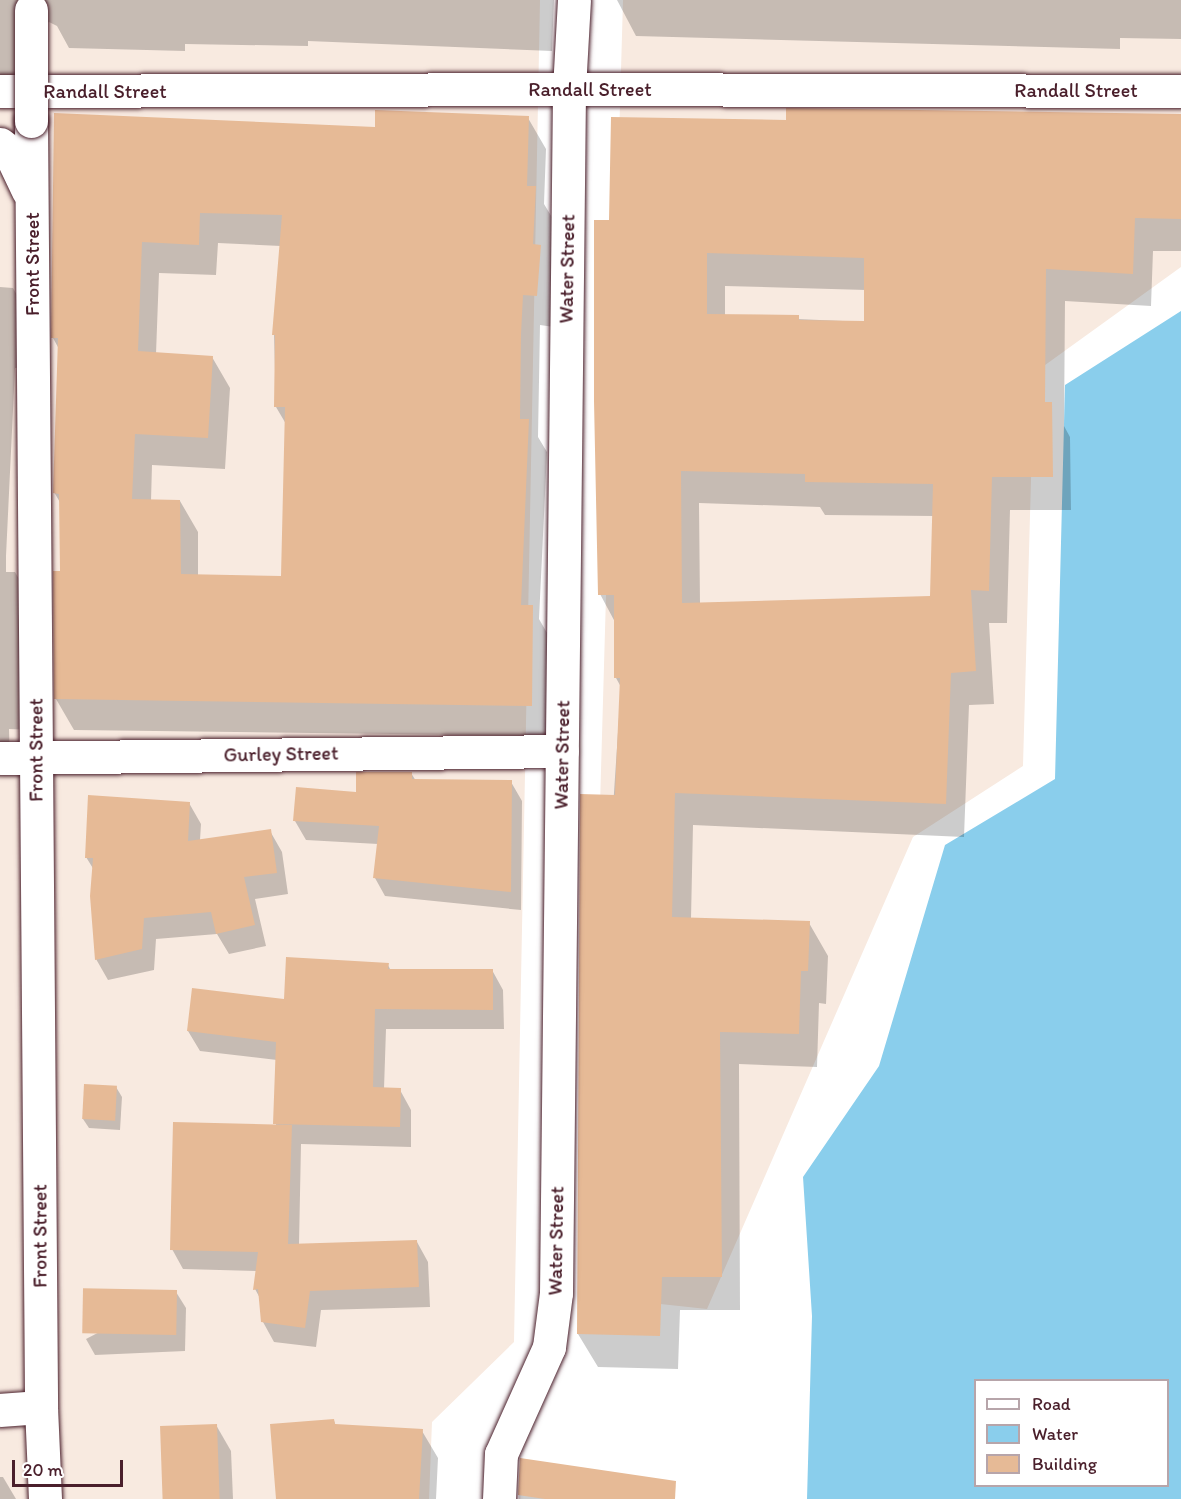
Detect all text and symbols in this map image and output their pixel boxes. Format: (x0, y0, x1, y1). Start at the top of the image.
street label: Randall Street (528, 77, 652, 101)
street label: Randall Street (1014, 78, 1138, 102)
street label: Randall Street (43, 79, 167, 103)
street label: Front Street (20, 212, 44, 316)
street label: Water Street (554, 214, 580, 324)
street label: Front Street (24, 698, 48, 802)
street label: Water Street (549, 700, 575, 810)
street label: Gurley Street (223, 741, 339, 767)
street label: Front Street (28, 1184, 52, 1288)
street label: Water Street (543, 1186, 569, 1296)
legend (974, 1379, 1169, 1487)
text: Road (1032, 1393, 1071, 1415)
text: Water (1032, 1423, 1078, 1445)
scale bar (15, 1448, 126, 1486)
text: Building (1032, 1453, 1097, 1475)
text: 20 m (23, 1459, 63, 1481)

